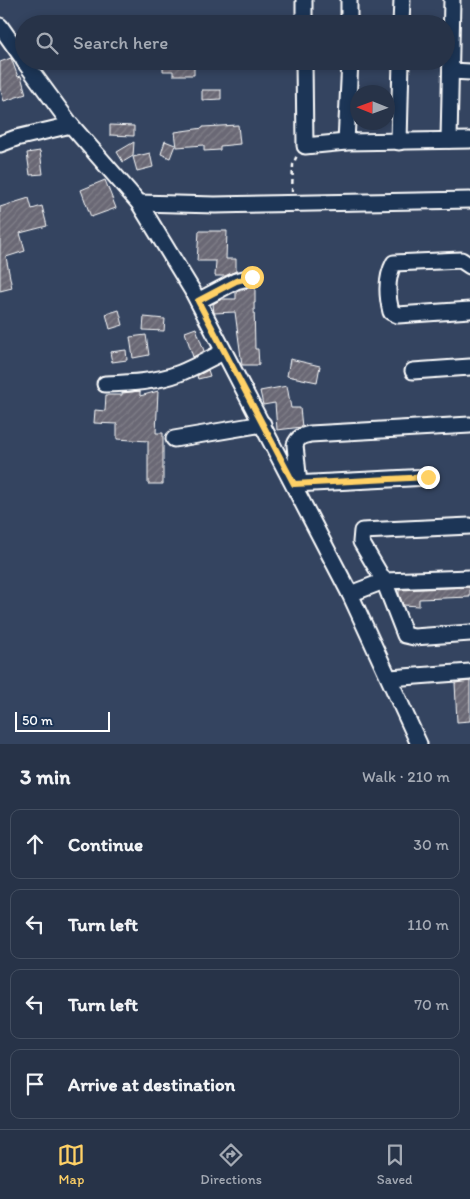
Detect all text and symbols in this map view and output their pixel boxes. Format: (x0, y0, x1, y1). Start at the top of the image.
search box (15, 15, 455, 70)
icon: search (33, 29, 61, 57)
text: Search here (73, 31, 168, 54)
north arrow (350, 85, 395, 130)
route start (241, 266, 264, 289)
route end (417, 466, 440, 489)
scale bar (15, 709, 110, 732)
text: 50 m (22, 712, 53, 729)
text: 3 min (20, 764, 70, 789)
text: Walk · 210 m (362, 767, 450, 786)
icon: ahead (21, 830, 49, 858)
text: Continue (68, 833, 143, 856)
text: 30 m (413, 835, 449, 854)
icon: left (21, 910, 49, 938)
text: Turn left (68, 913, 138, 936)
text: 110 m (407, 915, 449, 934)
icon: left (21, 990, 49, 1018)
text: Turn left (68, 993, 138, 1016)
text: 70 m (414, 995, 449, 1014)
icon: arrive (21, 1070, 49, 1098)
text: Arrive at destination (68, 1073, 235, 1096)
tab: Map (57, 1141, 85, 1188)
tab: Directions (200, 1141, 262, 1188)
tab: Saved (377, 1141, 413, 1188)

